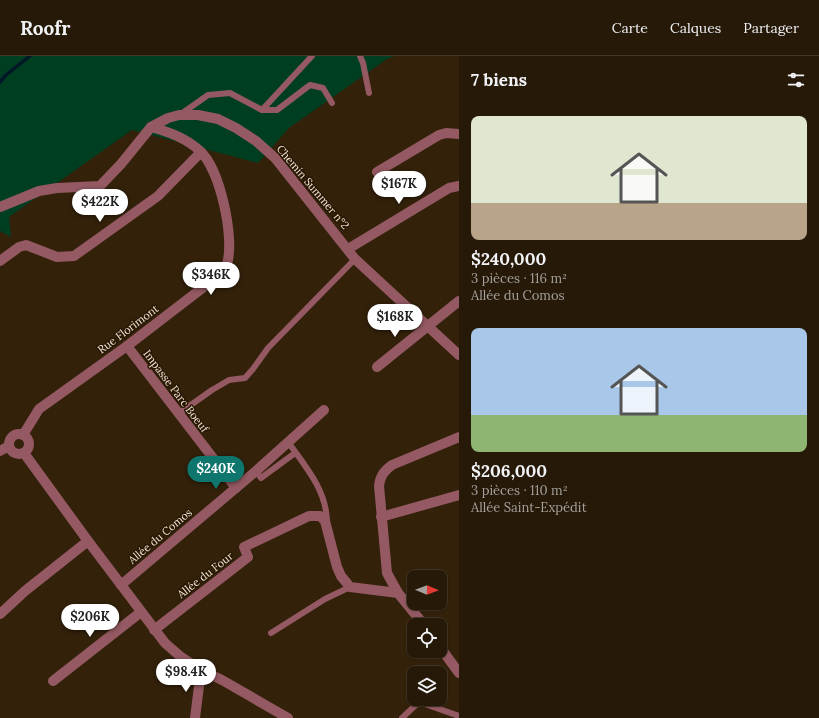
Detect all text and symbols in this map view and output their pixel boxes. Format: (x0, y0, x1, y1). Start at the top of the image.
text: Roofr (20, 16, 70, 40)
text: Carte (612, 19, 648, 37)
text: Calques (670, 19, 721, 37)
text: Partager (743, 19, 799, 37)
text: 7 biens (471, 69, 527, 91)
icon: filters (785, 69, 807, 91)
street label: Chemin Summer n°2 (274, 142, 352, 232)
icon: home (603, 142, 675, 214)
pin: $167K (371, 171, 427, 205)
text: $167K (381, 175, 417, 192)
pin: $422K (72, 189, 128, 223)
text: $422K (81, 193, 119, 210)
text: $240,000 (471, 248, 546, 270)
pin: $346K (183, 262, 239, 296)
text: $346K (192, 266, 230, 283)
text: 3 pièces · 116 m² (471, 270, 567, 287)
text: Allée du Comos (471, 287, 565, 304)
street label: Rue Florimont (95, 301, 162, 356)
pin: $168K (367, 304, 423, 338)
text: $168K (376, 308, 414, 325)
street label: Impasse Parc Boeuf (140, 347, 212, 436)
icon: home (603, 354, 675, 426)
pin: $240K (188, 456, 244, 490)
text: $240K (196, 460, 236, 477)
text: $206,000 (471, 460, 547, 482)
text: 3 pièces · 110 m² (471, 482, 568, 499)
text: Allée Saint-Expédit (471, 499, 587, 516)
street label: Allée du Comos (124, 505, 195, 567)
street label: Allée du Four (173, 549, 236, 602)
north arrow (407, 570, 447, 610)
map controls (407, 570, 447, 706)
pin: $206K (62, 604, 118, 638)
text: $206K (70, 608, 110, 625)
button: locate (407, 618, 447, 658)
pin: $98.4K (153, 659, 219, 693)
text: $98.4K (165, 663, 207, 680)
button: layers (407, 666, 447, 706)

